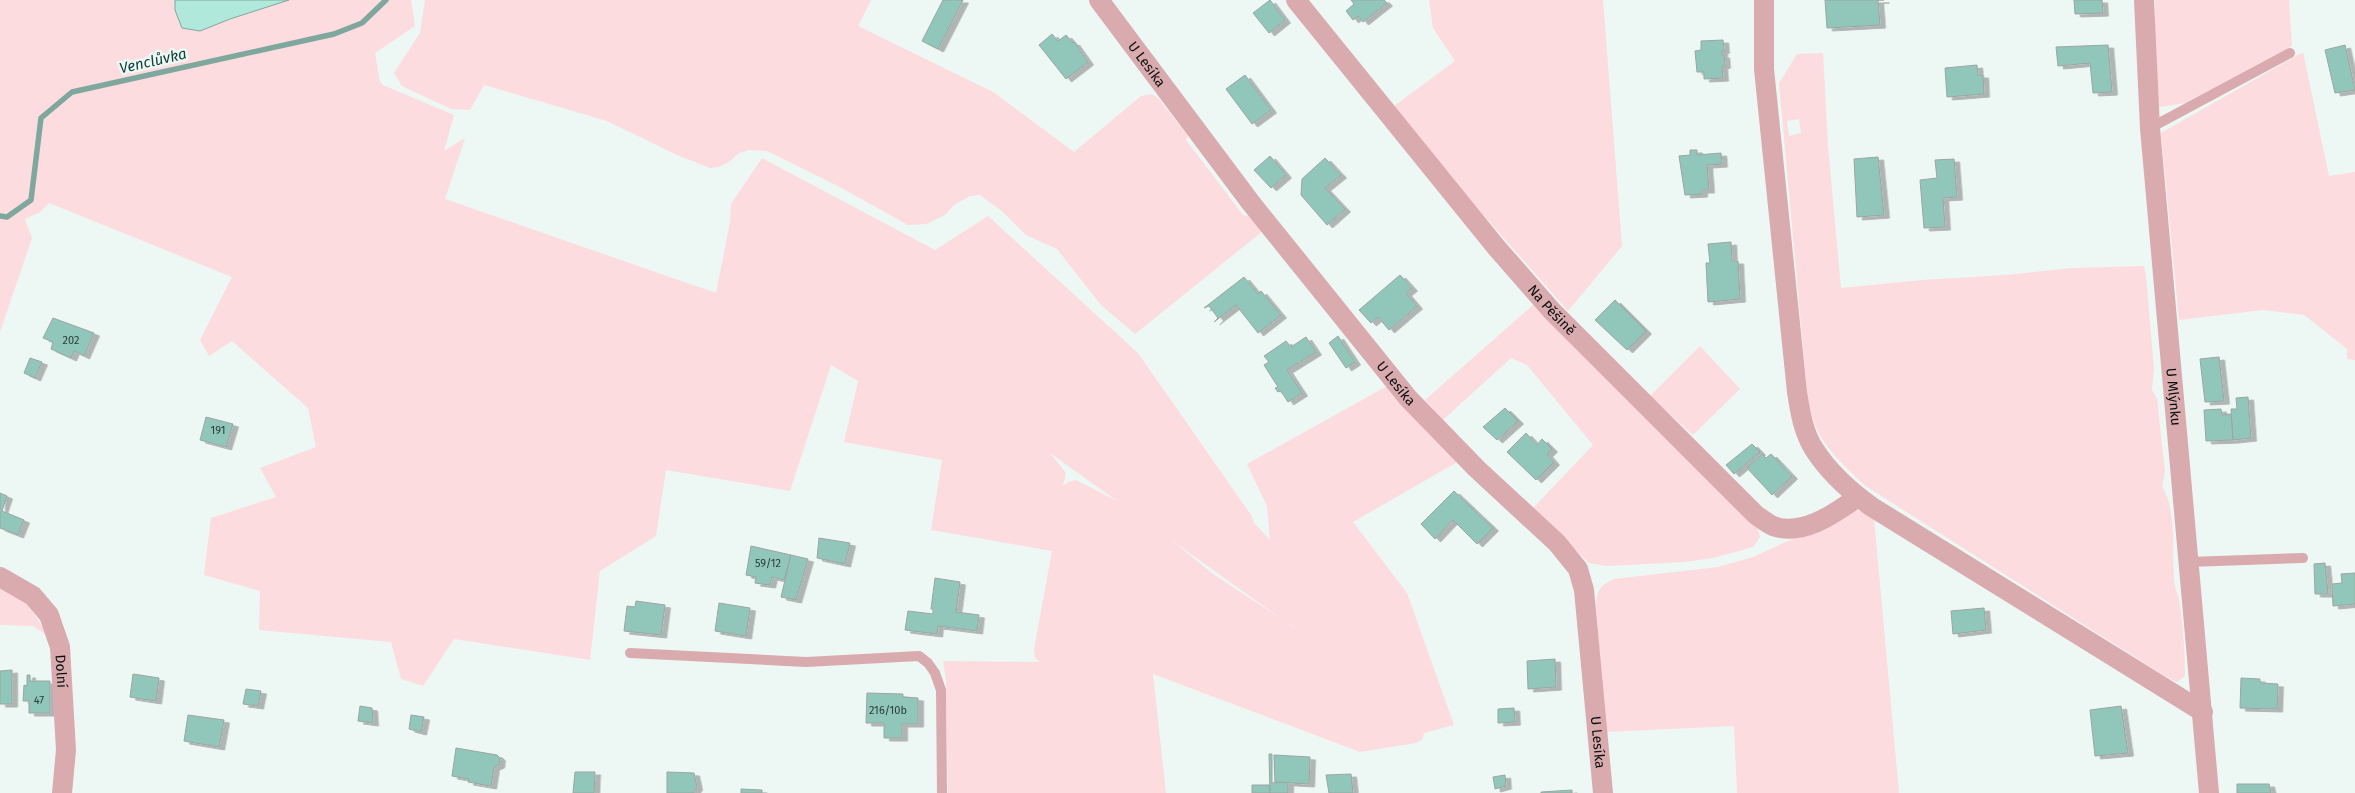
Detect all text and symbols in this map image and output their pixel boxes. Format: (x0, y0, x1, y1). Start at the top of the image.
street label: U Lesíka (1124, 38, 1170, 90)
water label: Venclůvka (118, 45, 188, 77)
street label: Na Pěšině (1524, 281, 1580, 339)
house number: 202 (63, 334, 79, 347)
street label: U Lesíka (1373, 357, 1419, 409)
street label: U Mlýnku (2163, 367, 2185, 427)
house number: 191 (210, 424, 226, 437)
house number: 59/12 (755, 557, 781, 570)
street label: Dolní (52, 654, 71, 688)
house number: 47 (34, 694, 44, 707)
house number: 216/10b (869, 704, 907, 717)
street label: U Lesíka (1587, 715, 1609, 769)

